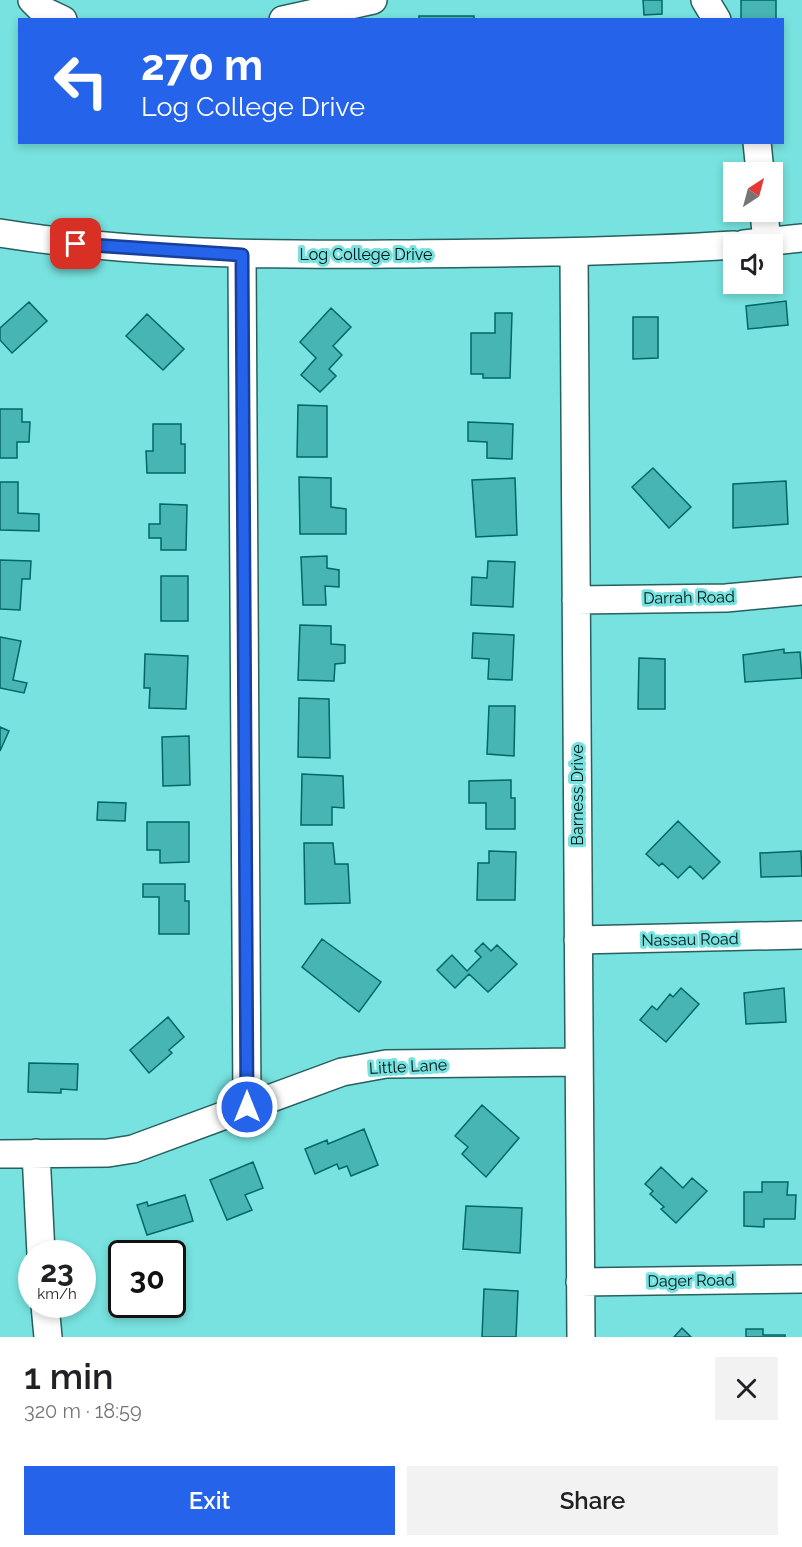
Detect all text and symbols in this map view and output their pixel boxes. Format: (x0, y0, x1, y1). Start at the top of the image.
text: 270 m (141, 41, 263, 90)
icon: left (42, 42, 120, 120)
text: Log College Drive (141, 91, 365, 122)
north arrow (723, 162, 783, 222)
map controls (723, 162, 783, 294)
pin (50, 218, 101, 269)
icon: arrive (59, 227, 92, 260)
button: sound (723, 234, 783, 294)
street label: Log College Drive (300, 245, 432, 264)
street label: Darrah Road (643, 587, 735, 608)
street label: Barness Drive (568, 744, 587, 846)
street label: Nassau Road (641, 929, 739, 950)
street label: Little Lane (369, 1055, 448, 1078)
position arrow (215, 1075, 279, 1139)
speed limit sign: 30 (108, 1240, 186, 1318)
text: 23 (40, 1254, 74, 1289)
street label: Dager Road (647, 1270, 735, 1291)
text: km/h (37, 1285, 77, 1303)
text: 1 min (24, 1355, 113, 1397)
button: close (715, 1357, 778, 1420)
text: 320 m · 18:59 (24, 1399, 142, 1423)
button: Exit (24, 1466, 395, 1535)
button: Share (407, 1466, 778, 1535)

